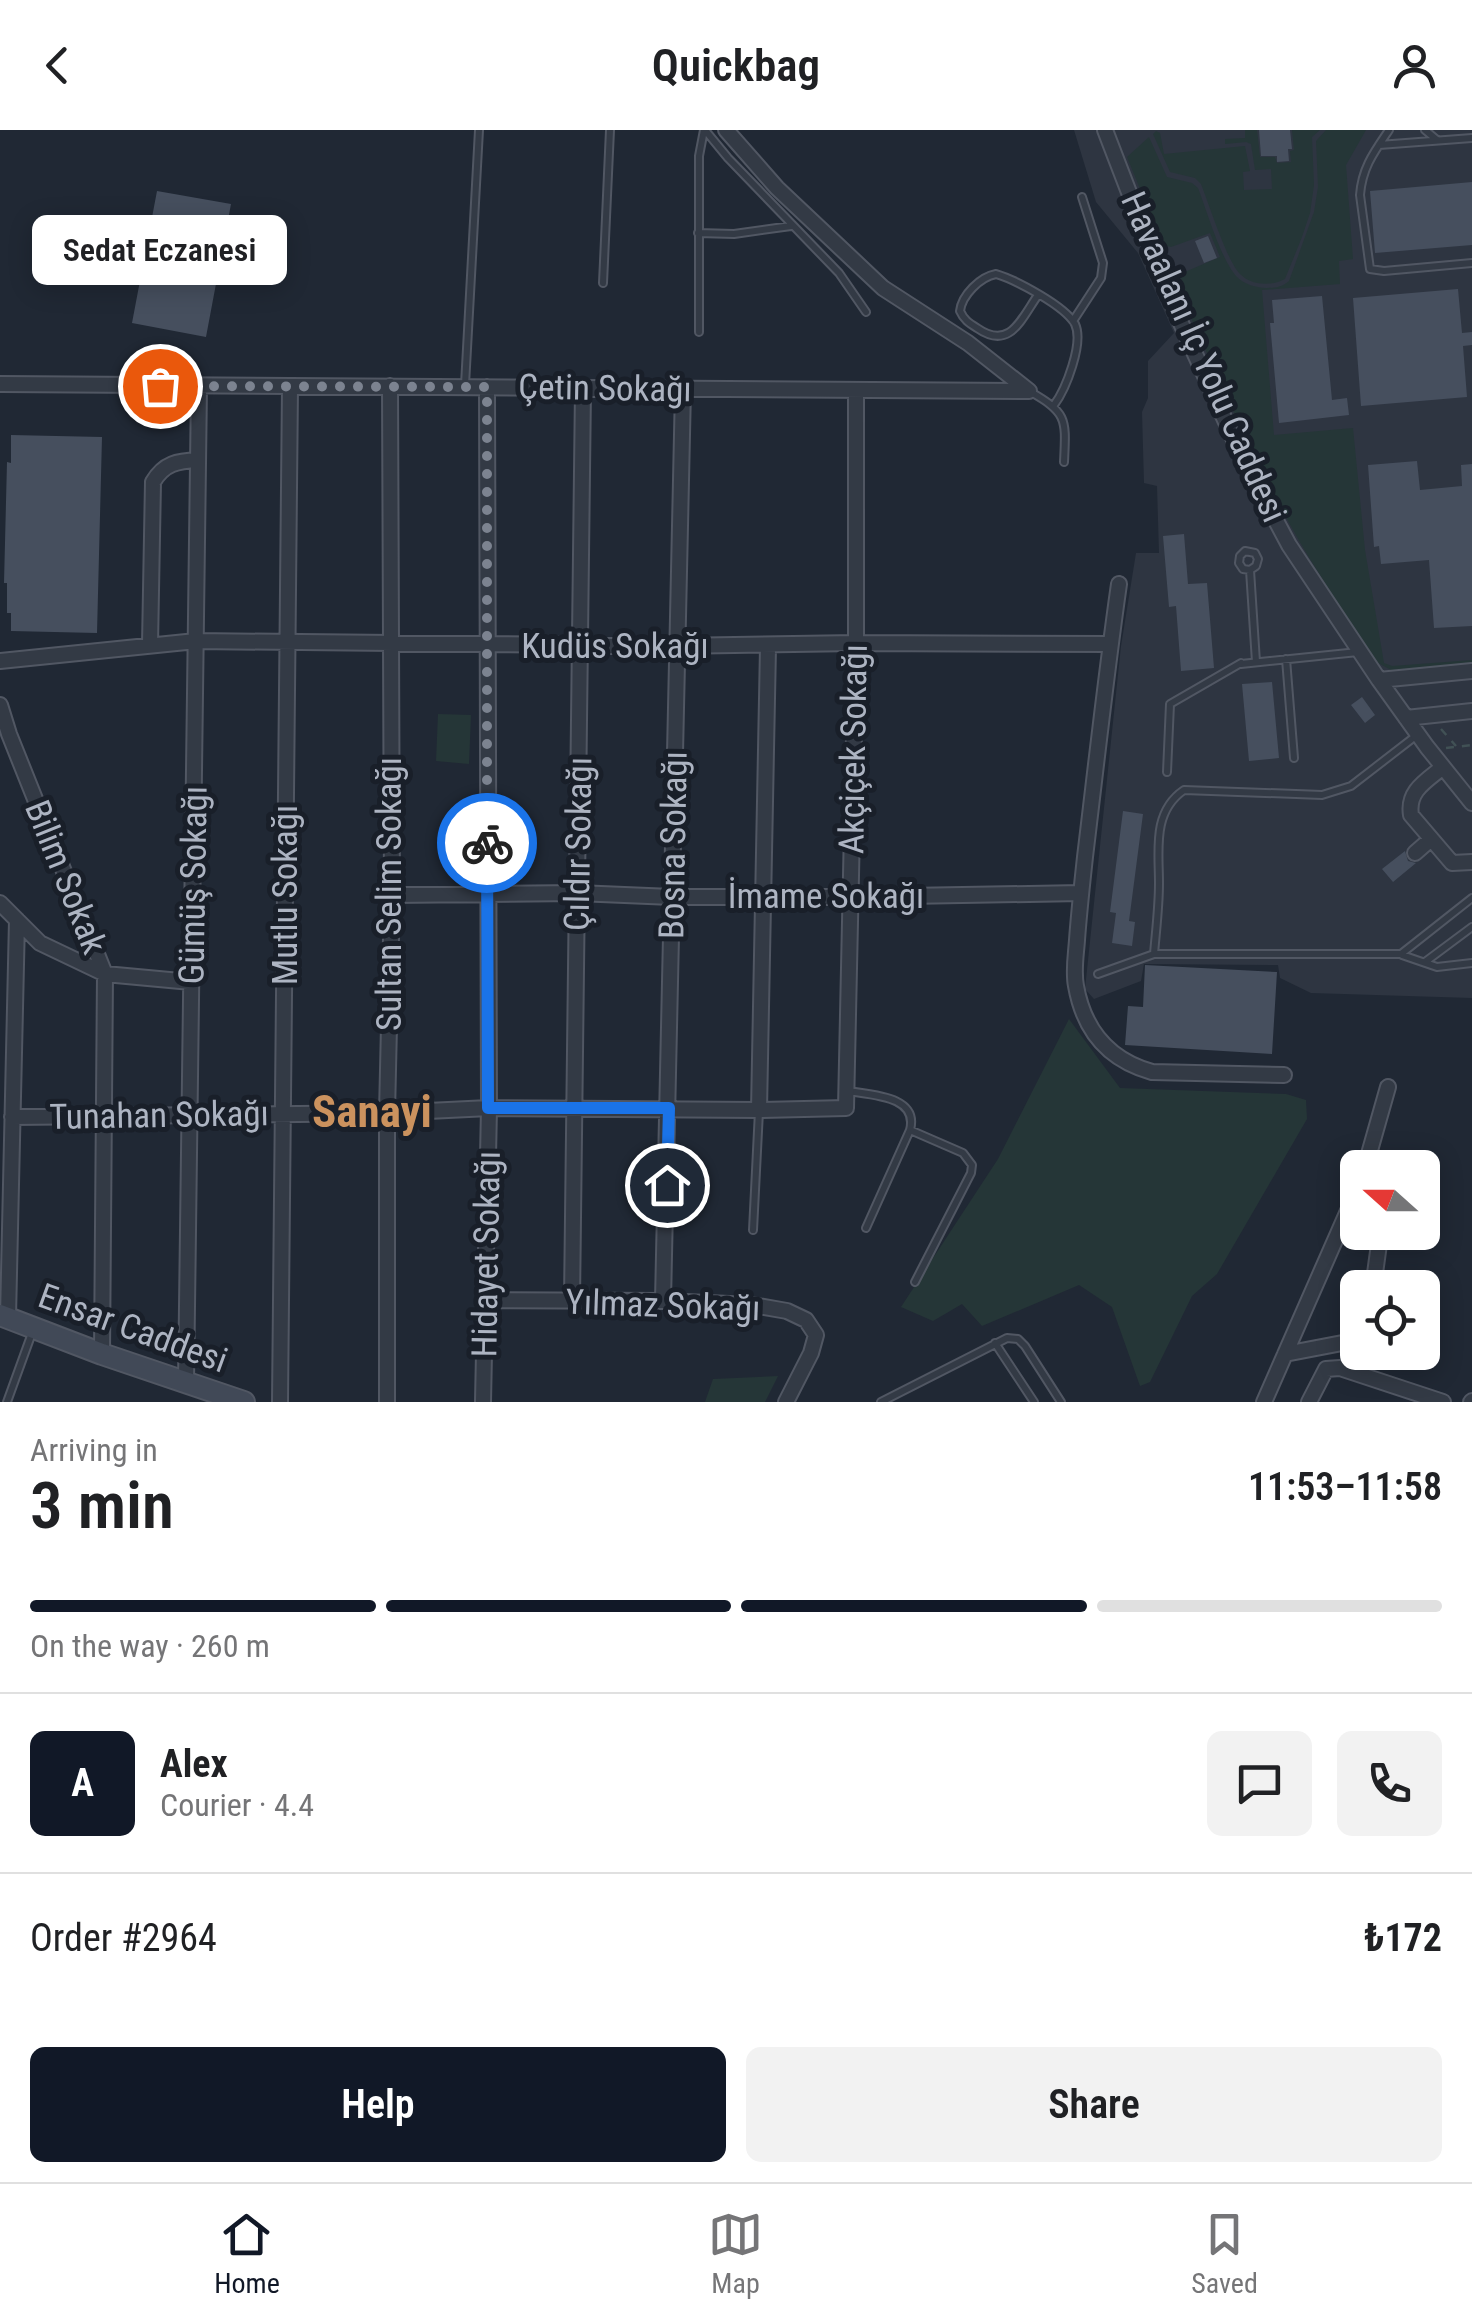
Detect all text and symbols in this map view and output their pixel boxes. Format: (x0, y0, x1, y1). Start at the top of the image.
icon: back (30, 38, 85, 93)
icon: person (1387, 38, 1442, 93)
text: Quickbag (652, 39, 820, 92)
street label: Havaalanı İç Yolu Caddesi (1112, 186, 1295, 529)
callout: Sedat Eczanesi (32, 216, 288, 286)
text: Sedat Eczanesi (63, 231, 256, 269)
pin (118, 344, 203, 429)
icon: bag (133, 359, 188, 414)
street label: Çetin Sokağı (518, 366, 692, 411)
street label: Kudüs Sokağı (521, 626, 709, 667)
street label: Akçiçek Sokağı (831, 644, 876, 854)
street label: Bosna Sokağı (651, 751, 696, 939)
street label: Sultan Selim Sokağı (369, 757, 410, 1031)
street label: Çıldır Sokağı (556, 757, 601, 931)
street label: Gümüş Sokağı (171, 785, 216, 985)
courier (437, 793, 537, 893)
street label: Bilim Sokak (16, 795, 115, 960)
street label: Mutlu Sokağı (265, 805, 306, 985)
icon: bike (460, 816, 515, 871)
street label: İmame Sokağı (728, 876, 924, 917)
district label: Sanayi (312, 1085, 432, 1138)
street label: Tunahan Sokağı (49, 1093, 269, 1138)
pin (625, 1143, 710, 1228)
street label: Hidayet Sokağı (464, 1150, 509, 1358)
north arrow (1340, 1150, 1440, 1250)
map controls (1340, 1150, 1440, 1370)
icon: home (640, 1158, 695, 1213)
button: locate (1340, 1270, 1440, 1370)
street label: Ensar Caddesi (33, 1275, 233, 1382)
street label: Yılmaz Sokağı (565, 1282, 761, 1329)
text: Arriving in (30, 1431, 158, 1469)
text: 11:53–11:58 (1248, 1465, 1442, 1509)
text: 3 min (30, 1468, 174, 1544)
text: On the way · 260 m (30, 1627, 270, 1665)
button: chat (1207, 1731, 1312, 1836)
button: phone (1337, 1731, 1442, 1836)
text: Alex (160, 1742, 228, 1786)
text: A (71, 1761, 94, 1805)
text: Courier · 4.4 (160, 1786, 314, 1824)
text: Order #2964 (30, 1916, 217, 1960)
text: ₺172 (1364, 1916, 1442, 1960)
button: Help (30, 2047, 726, 2162)
button: Share (746, 2047, 1442, 2162)
tab: Home (214, 2207, 280, 2300)
tab: Map (708, 2207, 763, 2300)
tab: Saved (1191, 2207, 1258, 2300)

